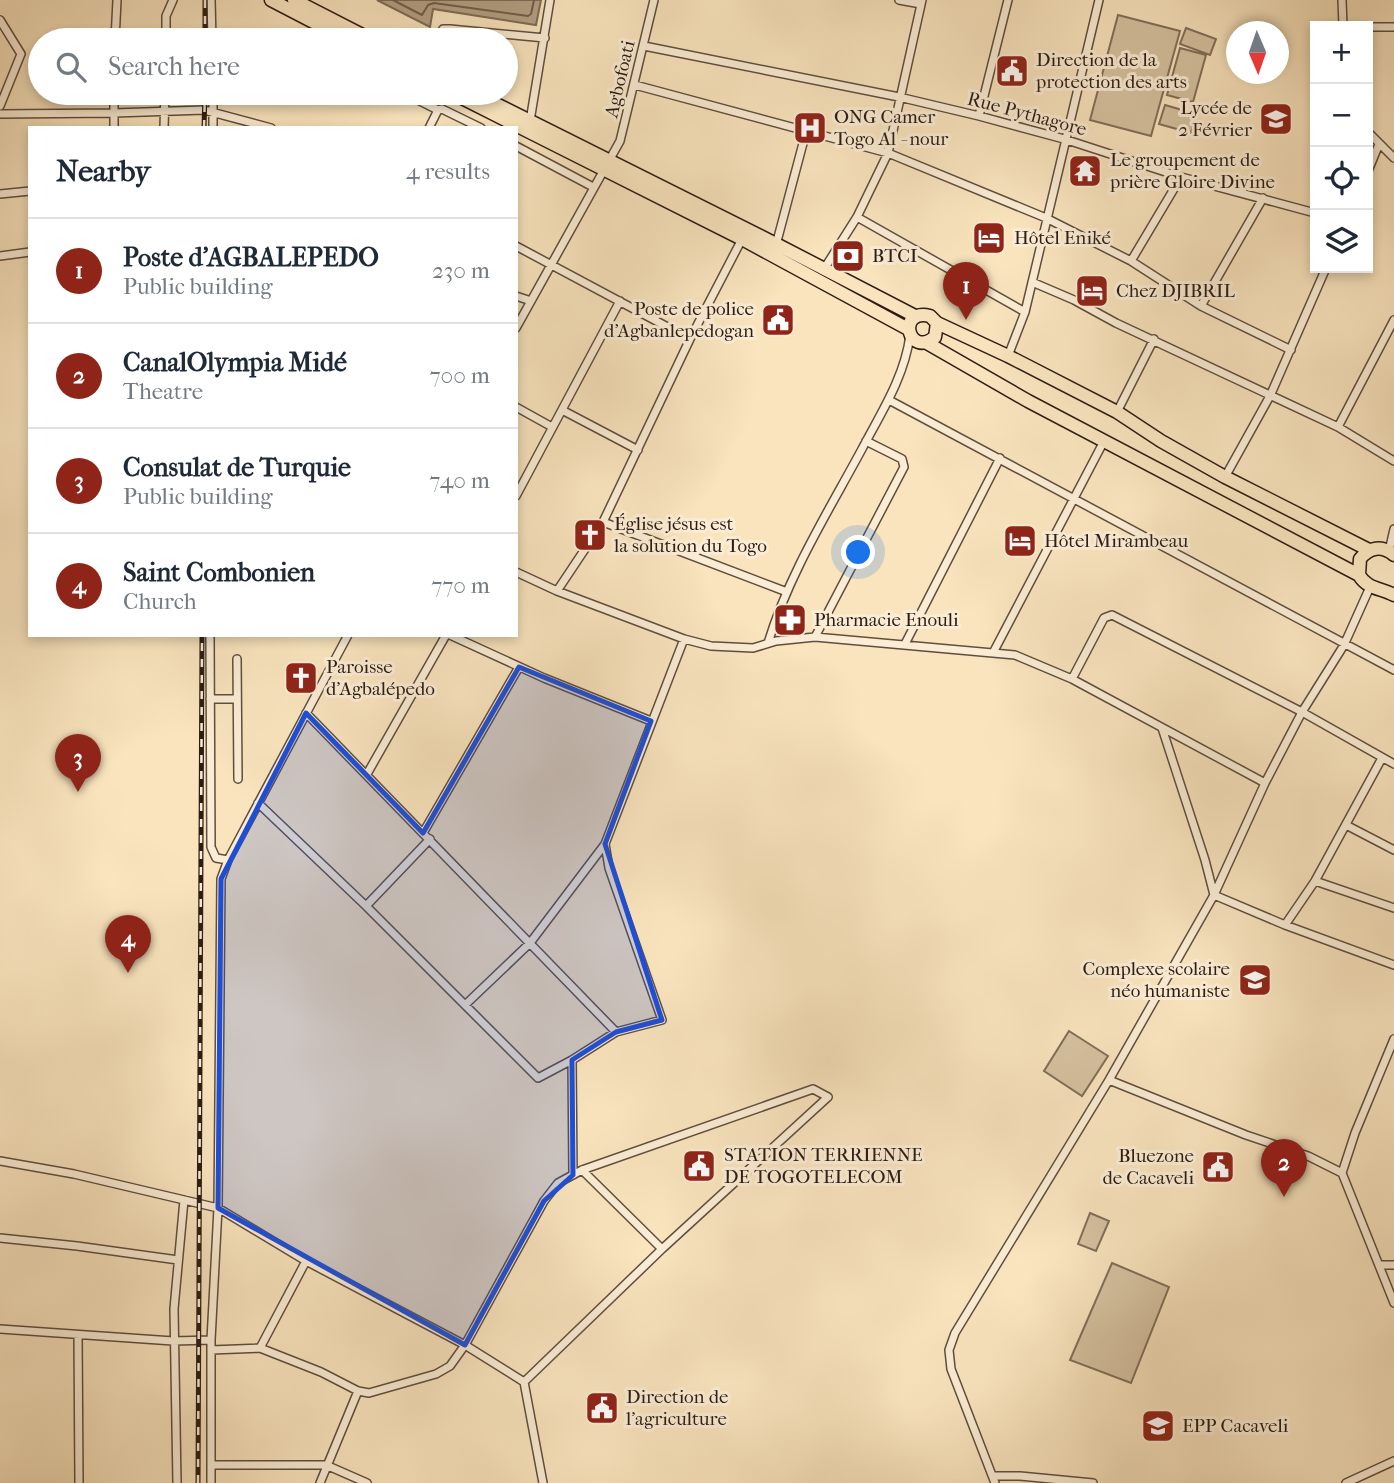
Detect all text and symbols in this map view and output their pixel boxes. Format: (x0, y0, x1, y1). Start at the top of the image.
north arrow (1226, 21, 1289, 84)
map controls (1310, 21, 1373, 273)
button: + (1310, 21, 1373, 84)
search box (28, 28, 518, 105)
street label: Agbofoati (600, 38, 640, 121)
icon: search (52, 48, 90, 86)
place label: Direction de la protection des arts (1035, 49, 1187, 93)
text: Search here (108, 51, 240, 82)
public building icon: Direction de la protection des arts (993, 52, 1031, 90)
button: − (1310, 84, 1373, 147)
street label: Rue Pythagore (965, 88, 1089, 140)
place label: Lycée de 2 Février (1178, 97, 1253, 141)
school or university icon: Lycée de 2 Février (1257, 100, 1295, 138)
place label: ONG Camer Togo Al - nour (834, 106, 949, 150)
hospital icon: ONG Camer Togo Al - nour (791, 109, 829, 147)
button: locate (1310, 147, 1373, 210)
place label: Le groupement de prière Gloire Divine (1109, 149, 1275, 193)
temple icon: Le groupement de prière Gloire Divine (1066, 152, 1104, 190)
text: Nearby (56, 154, 151, 189)
text: 4 results (406, 158, 490, 185)
button: layers (1310, 210, 1373, 273)
hotel icon: Hôtel Eniké (970, 219, 1008, 257)
place label: Hôtel Eniké (1014, 227, 1111, 249)
bank icon: BTCI (829, 237, 867, 275)
text: Poste d'AGBALEPEDO (123, 242, 379, 273)
place label: BTCI (872, 245, 917, 267)
text: 1 (75, 257, 83, 284)
text: 230 m (432, 257, 490, 284)
pin: 1 (943, 262, 989, 320)
hotel icon: Chez DJIBRIL (1073, 272, 1111, 310)
text: Public building (123, 273, 273, 300)
place label: Chez DJIBRIL (1116, 280, 1235, 302)
place label: Poste de police d'Agbanlepedogan (604, 298, 754, 342)
public building icon: Poste de police d'Agbanlepedogan (759, 301, 797, 339)
text: CanalOlympia Midé (123, 347, 347, 378)
text: 2 (73, 362, 85, 389)
text: 700 m (430, 362, 490, 389)
text: Theatre (123, 378, 203, 405)
text: Consulat de Turquie (123, 452, 351, 483)
text: 3 (74, 467, 84, 494)
text: 740 m (429, 467, 490, 494)
text: Public building (123, 483, 273, 510)
place label: Église jésus est la solution du Togo (613, 513, 767, 557)
church icon: Église jésus est la solution du Togo (571, 516, 609, 554)
hotel icon: Hôtel Mirambeau (1001, 522, 1039, 560)
place label: Hôtel Mirambeau (1044, 530, 1188, 552)
your location (841, 535, 875, 569)
text: Saint Combonien (123, 557, 315, 588)
text: 4 (72, 572, 86, 599)
text: 770 m (431, 572, 490, 599)
text: Church (123, 588, 197, 615)
pharmacy icon: Pharmacie Enouli (771, 601, 809, 639)
place label: Pharmacie Enouli (814, 609, 959, 631)
place label: Paroisse d'Agbalépedo (326, 656, 435, 700)
church icon: Paroisse d'Agbalépedo (282, 659, 320, 697)
pin: 3 (55, 734, 101, 792)
pin: 4 (105, 915, 151, 973)
place label: Complexe scolaire néo humaniste (1082, 958, 1230, 1002)
school or university icon: Complexe scolaire néo humaniste (1236, 961, 1274, 999)
pin: 2 (1261, 1139, 1307, 1197)
place label: STATION TERRIENNE DE TOGOTELECOM (724, 1144, 923, 1188)
place label: Bluezone de Cacaveli (1102, 1145, 1194, 1189)
public building icon: STATION TERRIENNE DE TOGOTELECOM (680, 1147, 718, 1185)
public building icon: Bluezone de Cacaveli (1199, 1148, 1237, 1186)
place label: Direction de l'agriculture (625, 1386, 728, 1430)
public building icon: Direction de l'agriculture (583, 1389, 621, 1427)
school or university icon: EPP Cacaveli (1139, 1407, 1177, 1445)
place label: EPP Cacaveli (1182, 1415, 1289, 1437)

